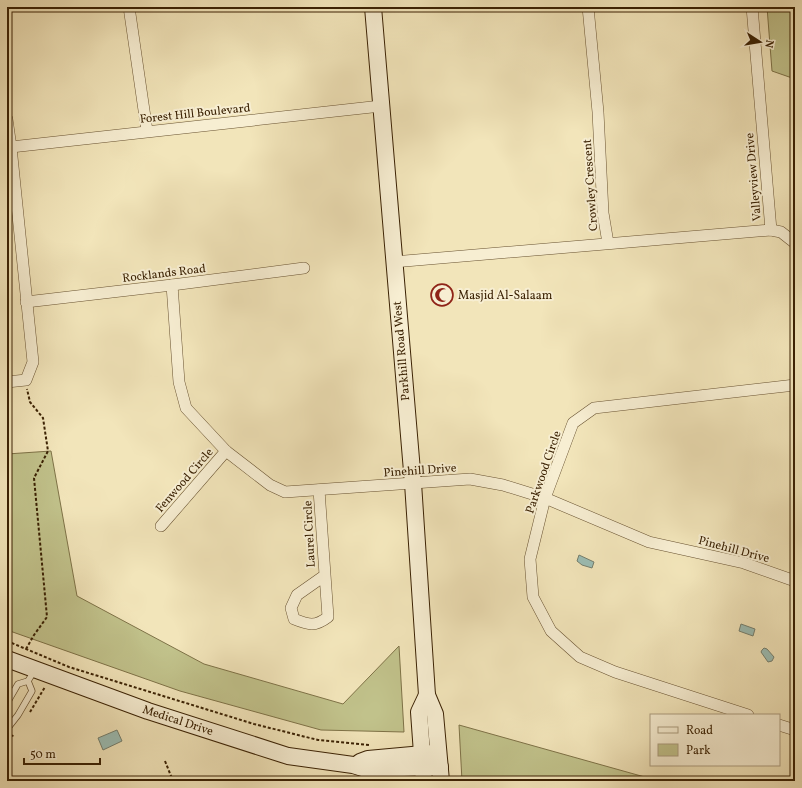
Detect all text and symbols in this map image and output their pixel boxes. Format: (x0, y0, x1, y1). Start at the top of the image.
north arrow (740, 22, 780, 62)
text: N (760, 38, 776, 49)
street label: Forest Hill Boulevard (139, 100, 251, 128)
street label: Valleyview Drive (742, 132, 766, 222)
street label: Crowley Crescent (580, 138, 602, 231)
street label: Rocklands Road (121, 261, 207, 287)
mosque icon: Masjid Al-Salaam (429, 282, 455, 308)
place label: Masjid Al-Salaam (458, 288, 553, 304)
street label: Parkhill Road West (390, 300, 414, 401)
street label: Parkwood Circle (522, 429, 566, 516)
street label: Fenwood Circle (152, 445, 217, 516)
street label: Pinehill Drive (383, 460, 457, 482)
street label: Laurel Circle (300, 500, 320, 568)
street label: Pinehill Drive (696, 533, 771, 567)
street label: Medical Drive (140, 702, 215, 740)
legend (650, 714, 780, 766)
text: Road (686, 723, 713, 739)
scale bar (24, 740, 100, 766)
text: Park (686, 743, 711, 759)
text: 50 m (30, 747, 56, 763)

